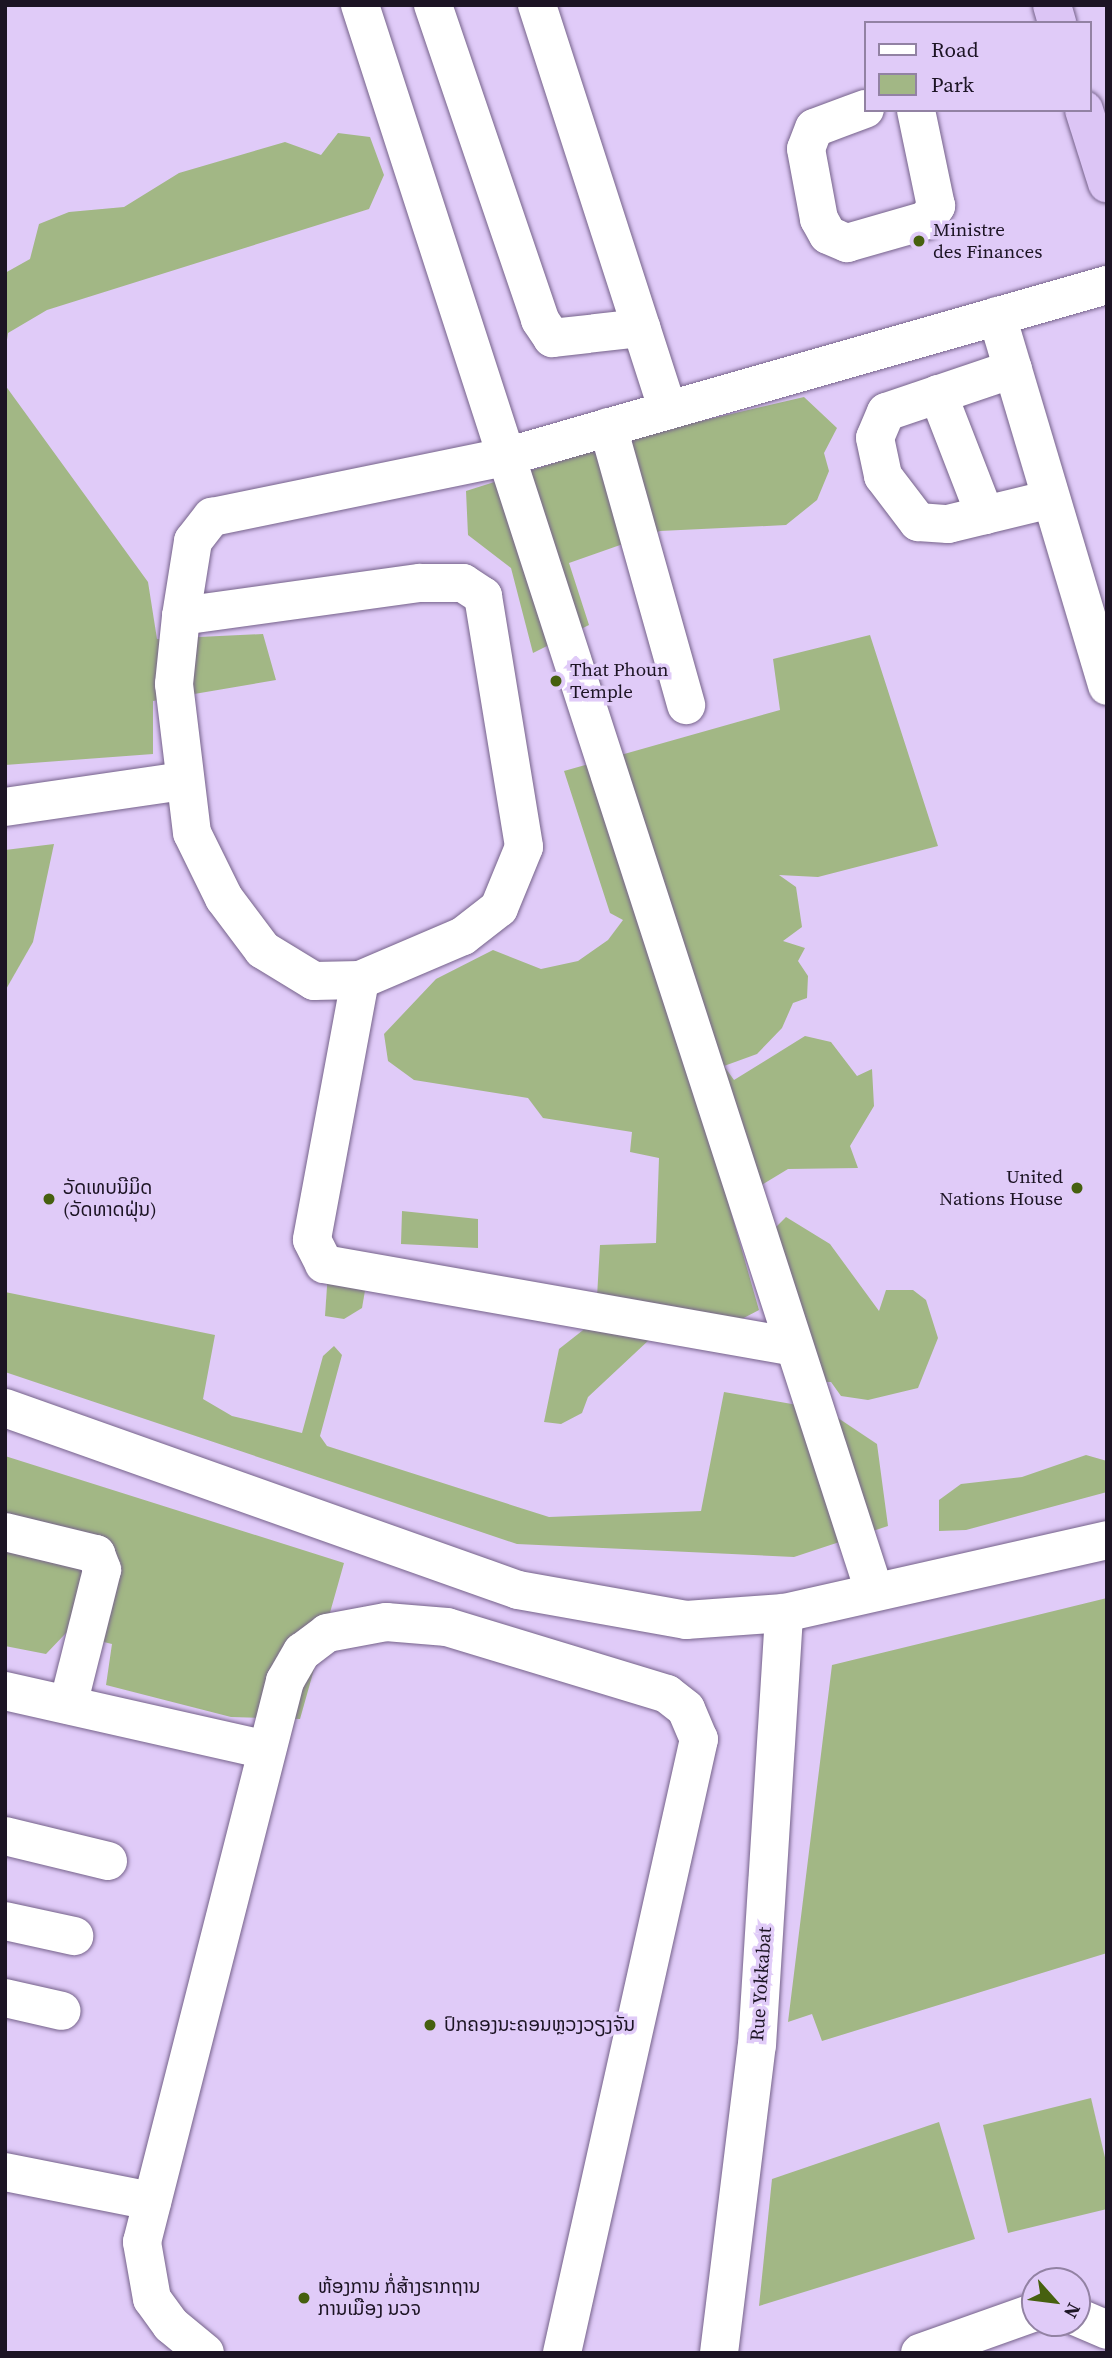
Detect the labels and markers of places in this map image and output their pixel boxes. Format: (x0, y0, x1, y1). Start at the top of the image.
place label: Ministre des Finances (933, 219, 1042, 263)
marker: Ministre des Finances (911, 233, 927, 249)
place label: That Phoun Temple (570, 659, 669, 703)
marker: That Phoun Temple (548, 673, 564, 689)
place label: United Nations House (939, 1166, 1063, 1210)
place label: ວັດເທບນີມິດ (ວັດທາດຝຸ່ນ) (63, 1177, 157, 1221)
marker: United Nations House (1069, 1180, 1085, 1196)
marker: ວັດເທບນີມິດ (ວັດທາດຝຸ່ນ) (41, 1191, 57, 1207)
place label: ປົກຄອງນະຄອນຫຼວງວຽງຈັນ (444, 2014, 635, 2036)
marker: ປົກຄອງນະຄອນຫຼວງວຽງຈັນ (422, 2017, 438, 2033)
place label: ຫ້ອງການ ກໍ່ສ້າງຮາກຖານ ການເມືອງ ນວຈ (318, 2276, 480, 2320)
marker: ຫ້ອງການ ກໍ່ສ້າງຮາກຖານ ການເມືອງ ນວຈ (296, 2290, 312, 2306)

